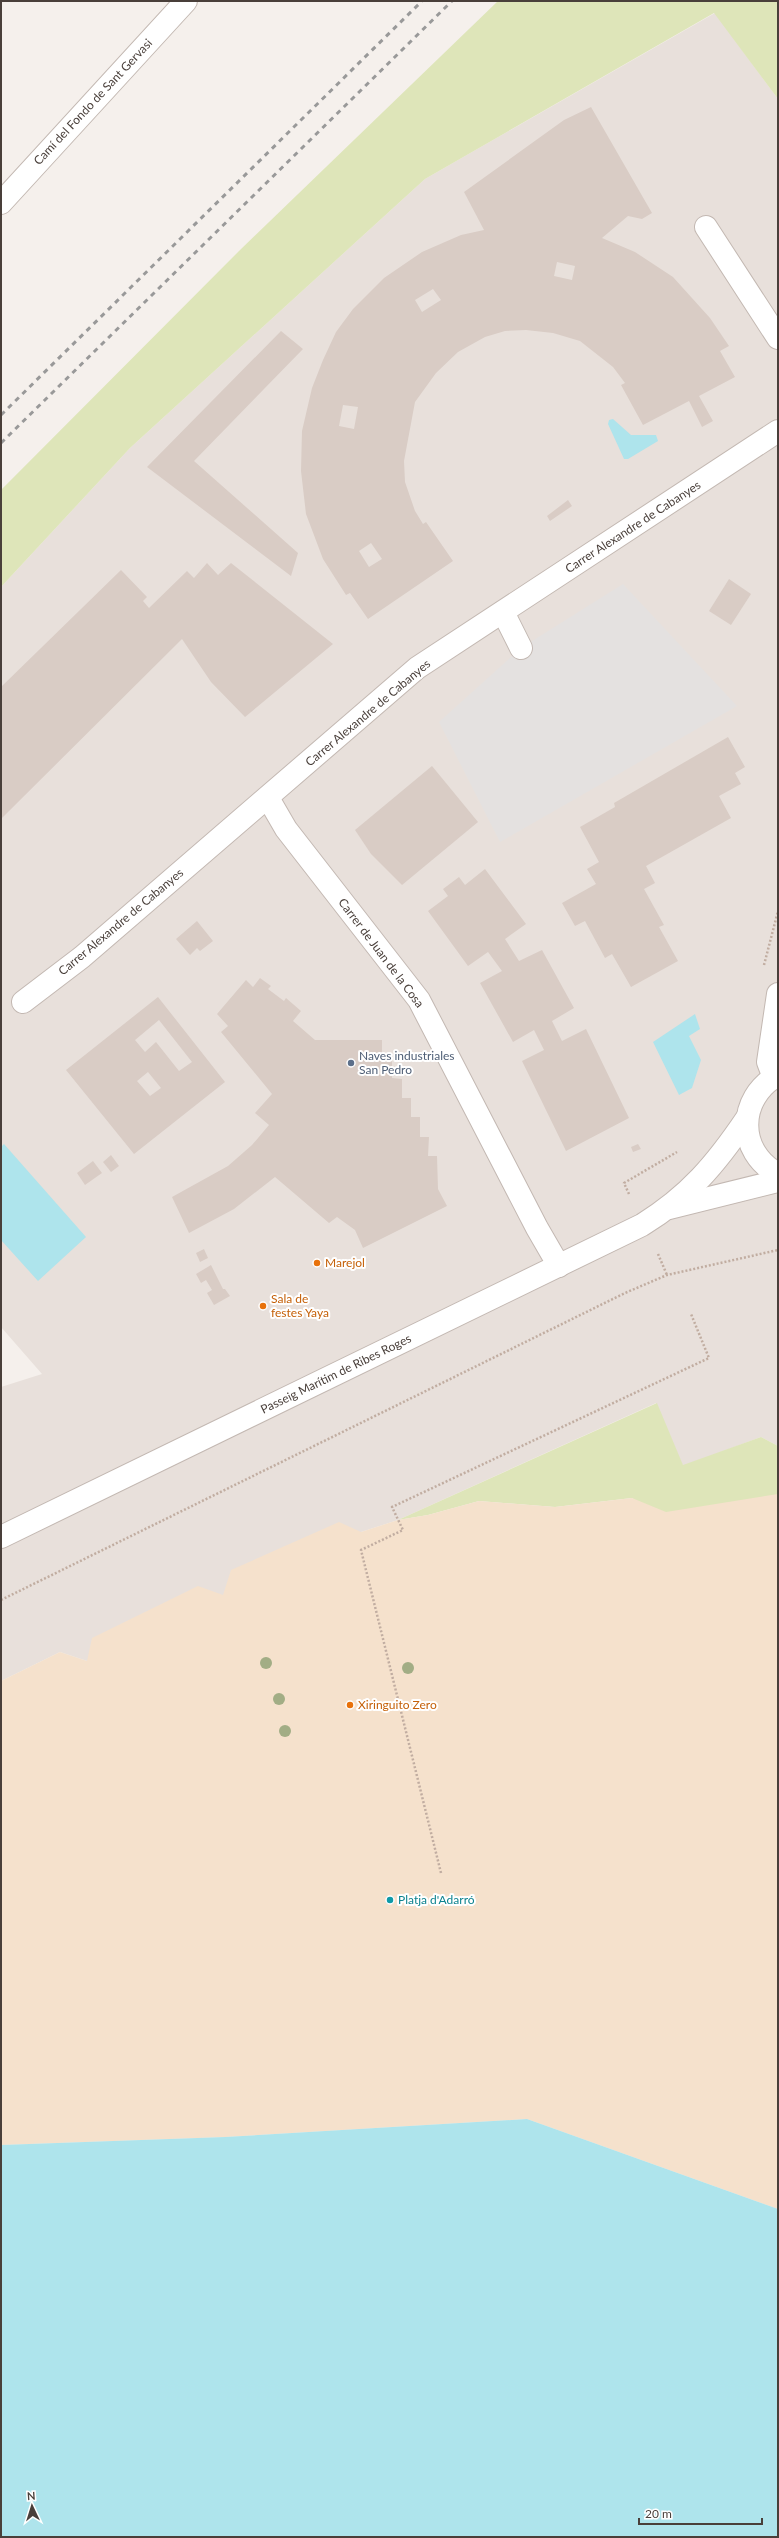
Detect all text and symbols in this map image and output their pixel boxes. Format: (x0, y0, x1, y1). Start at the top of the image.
street label: Camí del Fondo de Sant Gervasi (30, 35, 155, 168)
street label: Carrer Alexandre de Cabanyes (562, 477, 703, 576)
street label: Carrer Alexandre de Cabanyes (302, 656, 433, 769)
street label: Carrer Alexandre de Cabanyes (55, 865, 186, 978)
street label: Carrer de Juan de la Cosa (335, 895, 427, 1010)
place label: Naves industriales San Pedro (359, 1048, 455, 1077)
marker: Naves industriales San Pedro (346, 1058, 356, 1068)
place label: Marejol (325, 1255, 365, 1270)
marker: Marejol (312, 1258, 322, 1268)
place label: Sala de festes Yaya (271, 1291, 329, 1320)
marker: Sala de festes Yaya (258, 1301, 268, 1311)
street label: Passeig Marítim de Ribes Roges (258, 1330, 414, 1417)
place label: Xiringuito Zero (358, 1697, 437, 1712)
marker: Xiringuito Zero (345, 1700, 355, 1710)
place label: Platja d'Adarró (398, 1892, 475, 1907)
marker: Platja d'Adarró (385, 1895, 395, 1905)
north arrow (12, 2486, 52, 2526)
text: N (27, 2489, 36, 2502)
scale bar (639, 2500, 762, 2526)
text: 20 m (645, 2506, 672, 2521)

